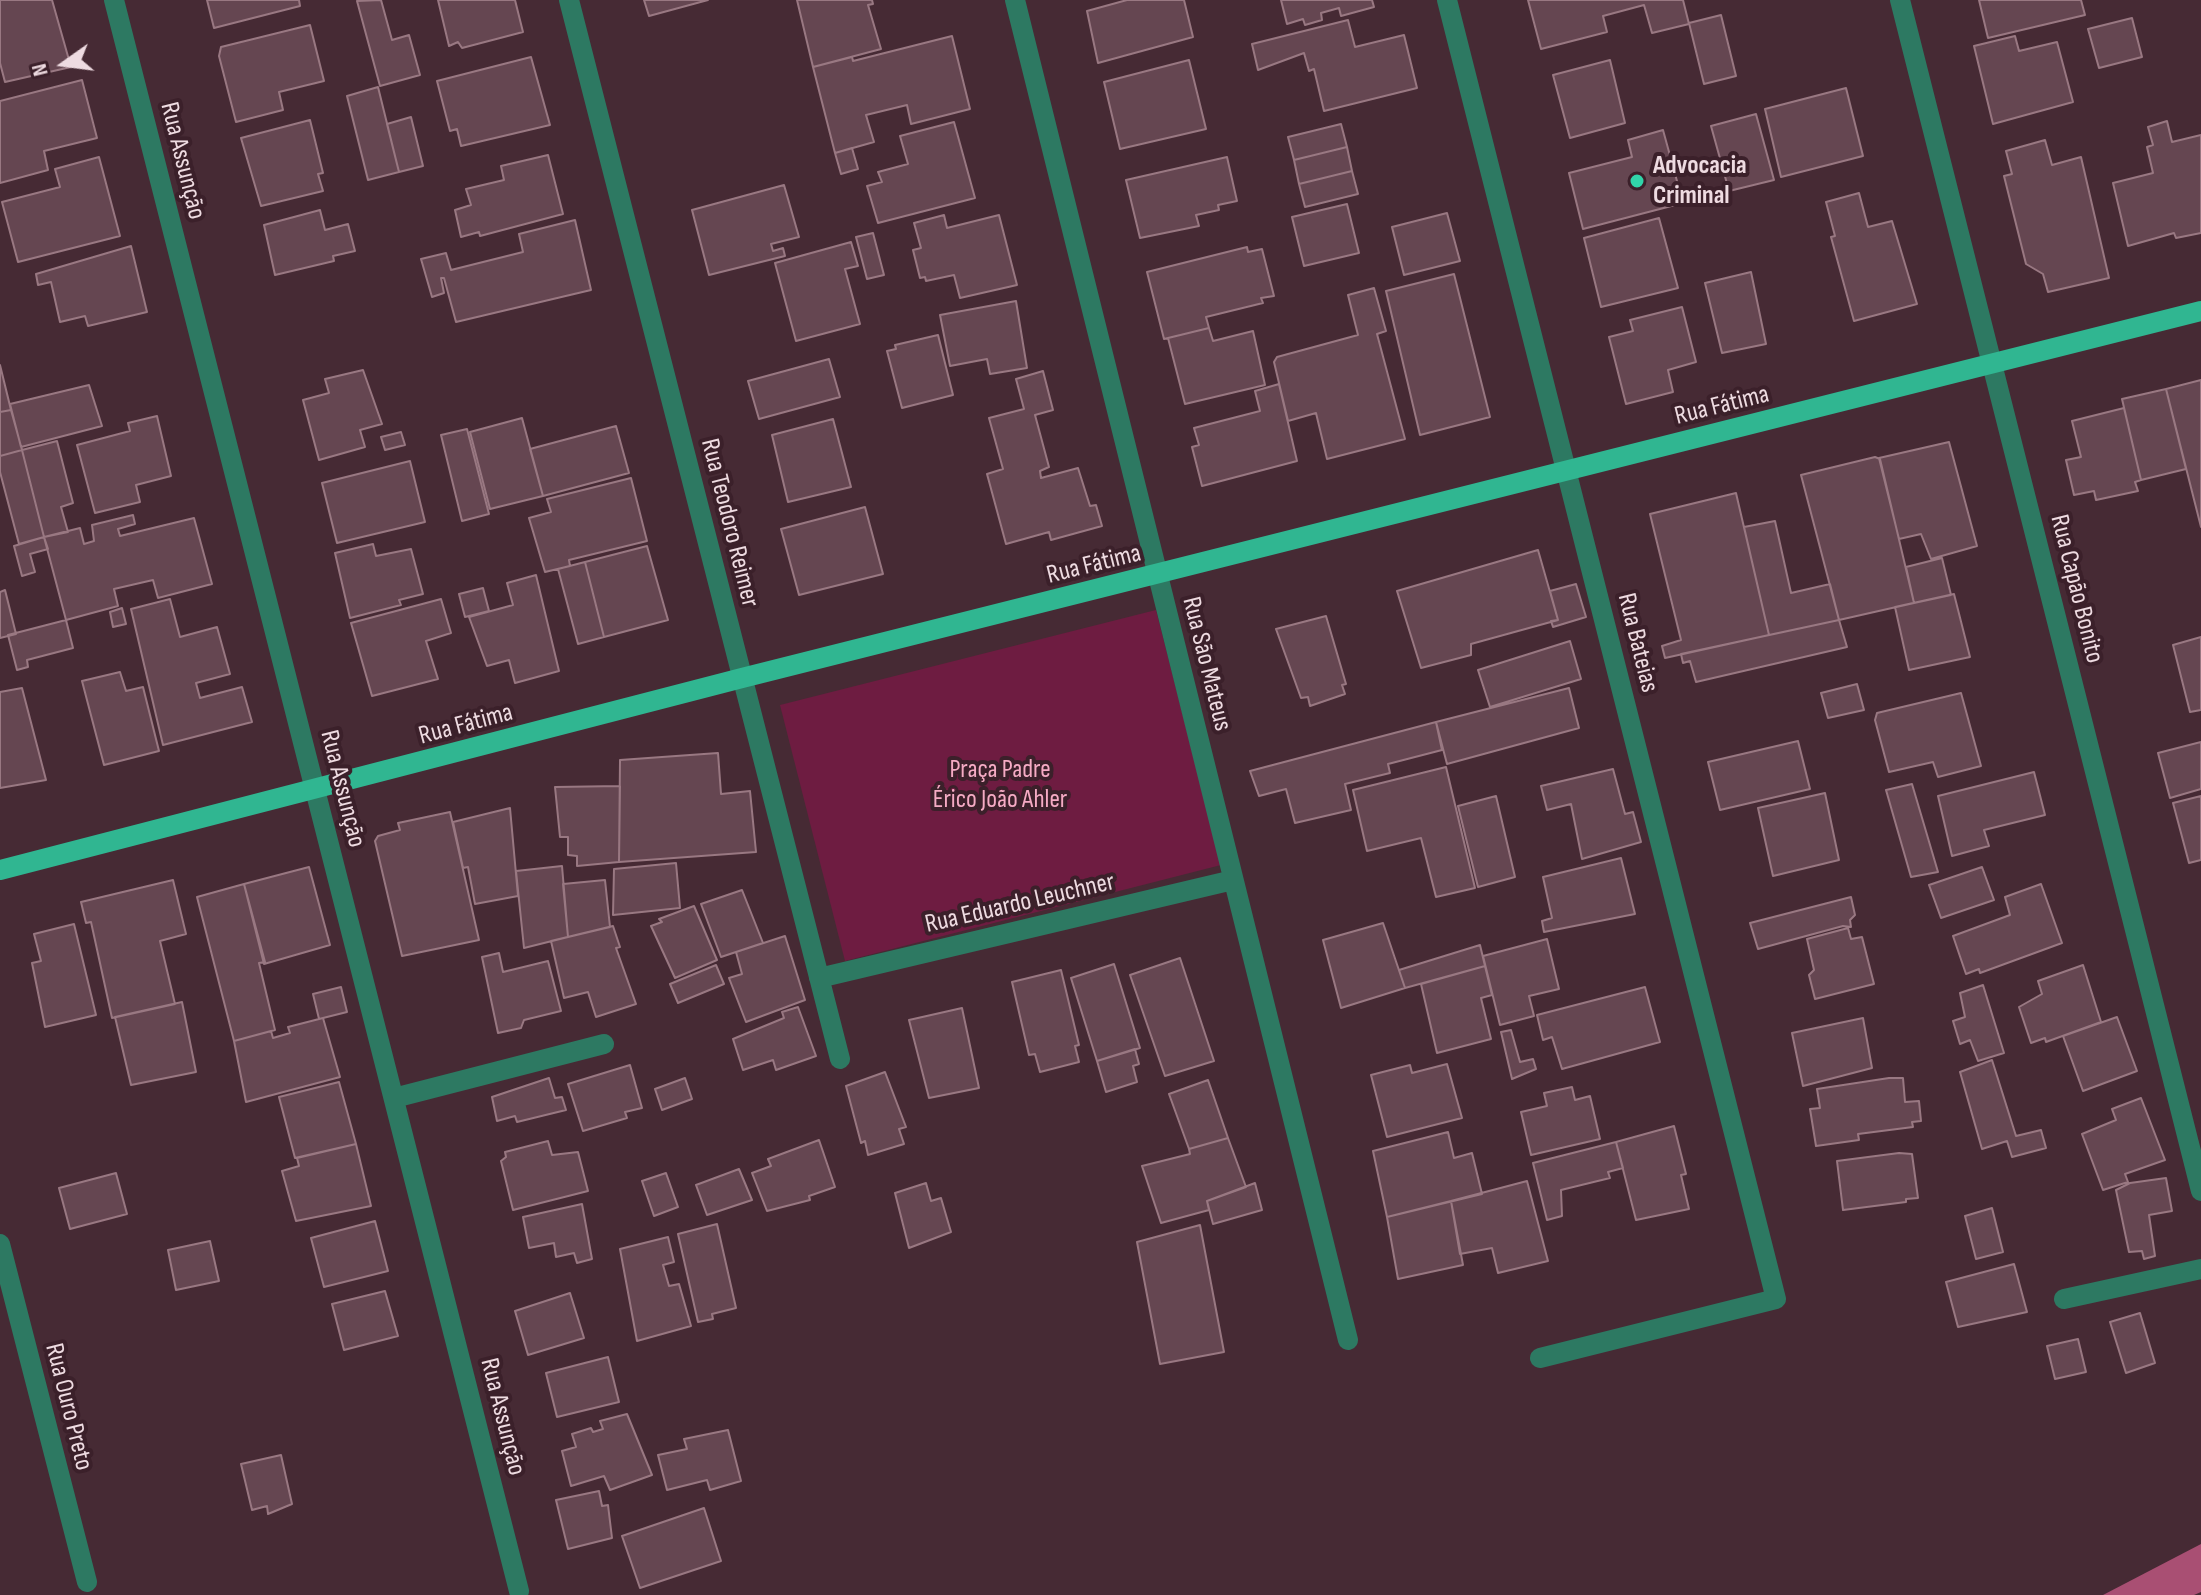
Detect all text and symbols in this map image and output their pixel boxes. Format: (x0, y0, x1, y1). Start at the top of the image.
north arrow (24, 24, 104, 104)
text: N (26, 61, 55, 79)
street label: Rua Assunção (152, 99, 212, 223)
place label: Advocacia Criminal (1653, 150, 1747, 212)
marker: Advocacia Criminal (1628, 172, 1646, 190)
street label: Rua Fátima (1672, 379, 1772, 433)
street label: Rua Teodoro Reimer (693, 436, 765, 610)
street label: Rua Capão Bonito (2043, 512, 2109, 666)
street label: Rua Fátima (1044, 538, 1144, 592)
street label: Rua Bateias (1610, 590, 1664, 696)
street label: Rua São Mateus (1174, 594, 1238, 734)
street label: Rua Fátima (416, 698, 516, 752)
street label: Rua Assunção (312, 727, 372, 851)
park label: Praça Padre Érico João Ahler (933, 754, 1067, 816)
street label: Rua Eduardo Leuchner (922, 867, 1118, 941)
street label: Rua Ouro Preto (37, 1340, 99, 1474)
street label: Rua Assunção (472, 1355, 532, 1479)

